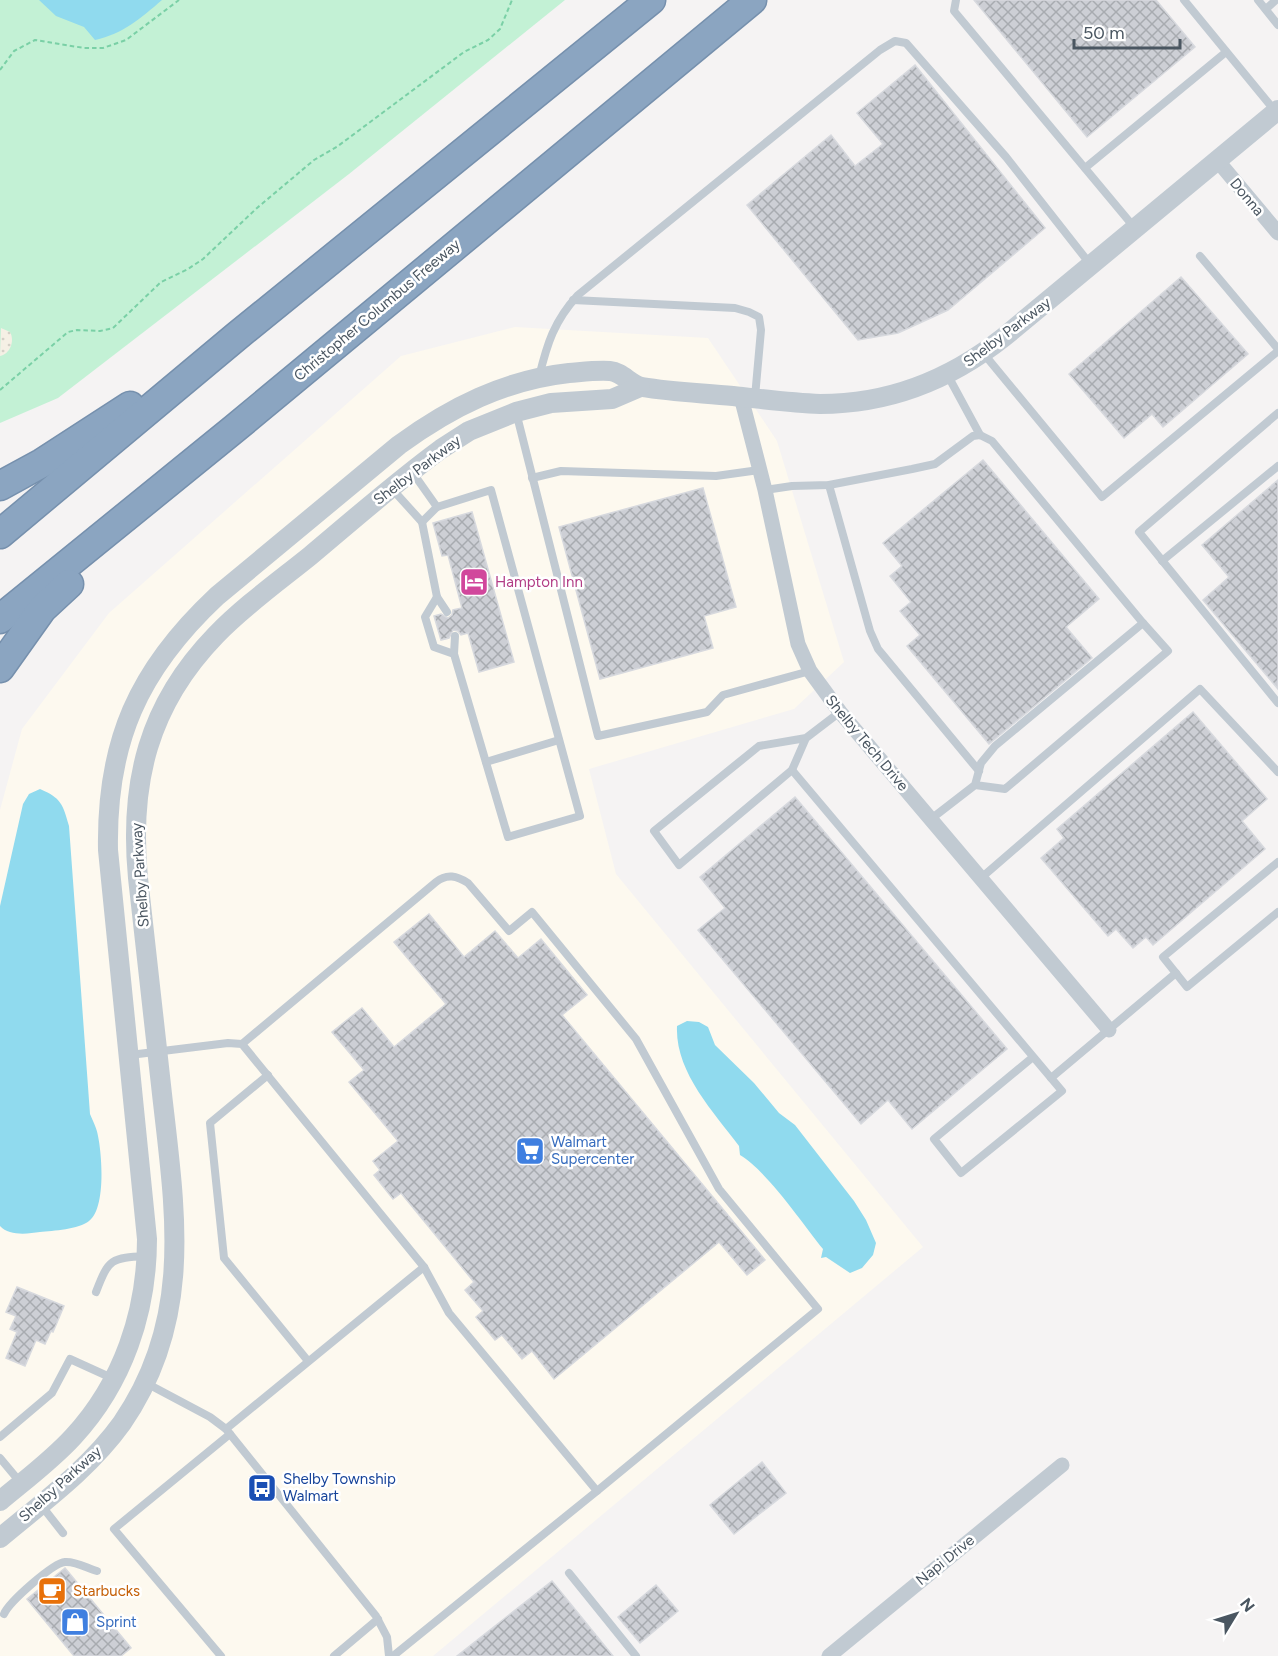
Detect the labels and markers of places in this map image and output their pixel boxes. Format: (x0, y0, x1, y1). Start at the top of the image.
hotel icon: Hampton Inn (458, 566, 490, 598)
place label: Hampton Inn (495, 573, 583, 591)
place label: Walmart Supercenter (551, 1133, 634, 1168)
supermarket icon: Walmart Supercenter (514, 1135, 546, 1167)
place label: Shelby Township Walmart (283, 1470, 396, 1505)
bus stop icon: Shelby Township Walmart (246, 1472, 278, 1504)
cafe icon: Starbucks (36, 1575, 68, 1607)
place label: Starbucks (73, 1582, 140, 1600)
shop icon: Sprint (59, 1606, 91, 1638)
place label: Sprint (96, 1613, 137, 1631)

